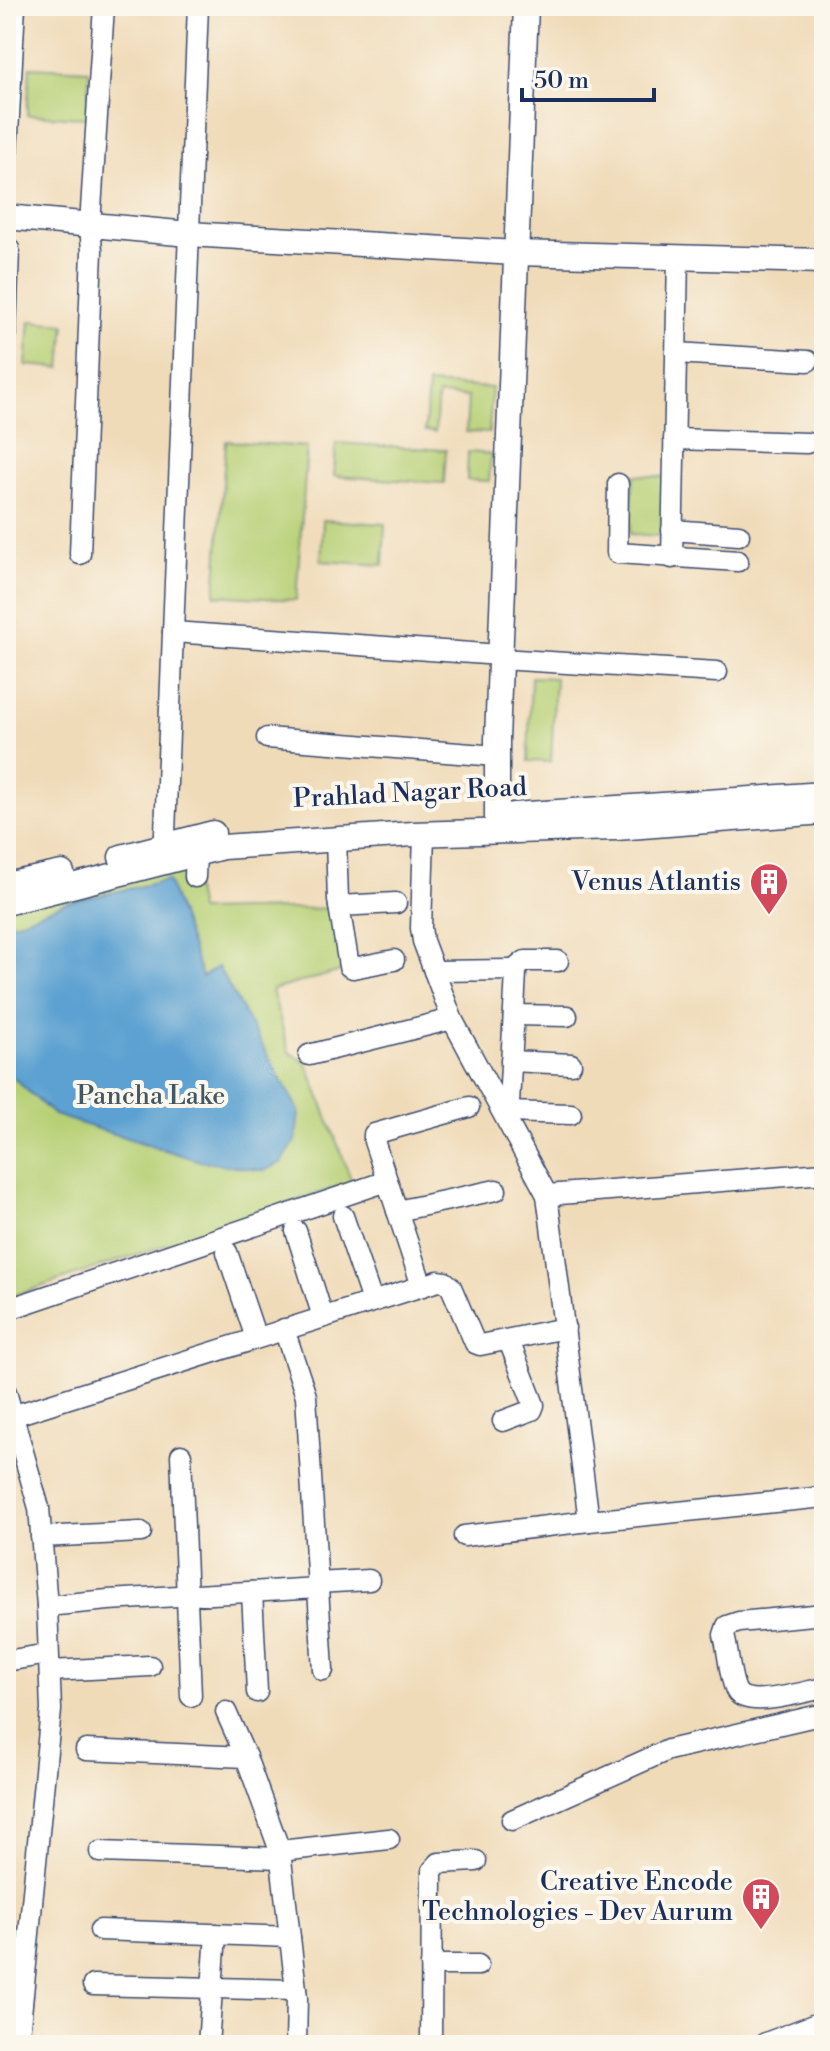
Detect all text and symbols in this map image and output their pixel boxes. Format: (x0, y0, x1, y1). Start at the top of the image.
scale bar (522, 52, 654, 102)
text: 50 m (534, 66, 589, 96)
street label: Prahlad Nagar Road (292, 771, 528, 815)
building icon: Venus Atlantis (748, 861, 790, 916)
place label: Venus Atlantis (571, 866, 741, 898)
park label: Pancha Lake (77, 1080, 225, 1112)
place label: Creative Encode Technologies - Dev Aurum (422, 1866, 733, 1928)
building icon: Creative Encode Technologies - Dev Aurum (740, 1876, 782, 1931)

